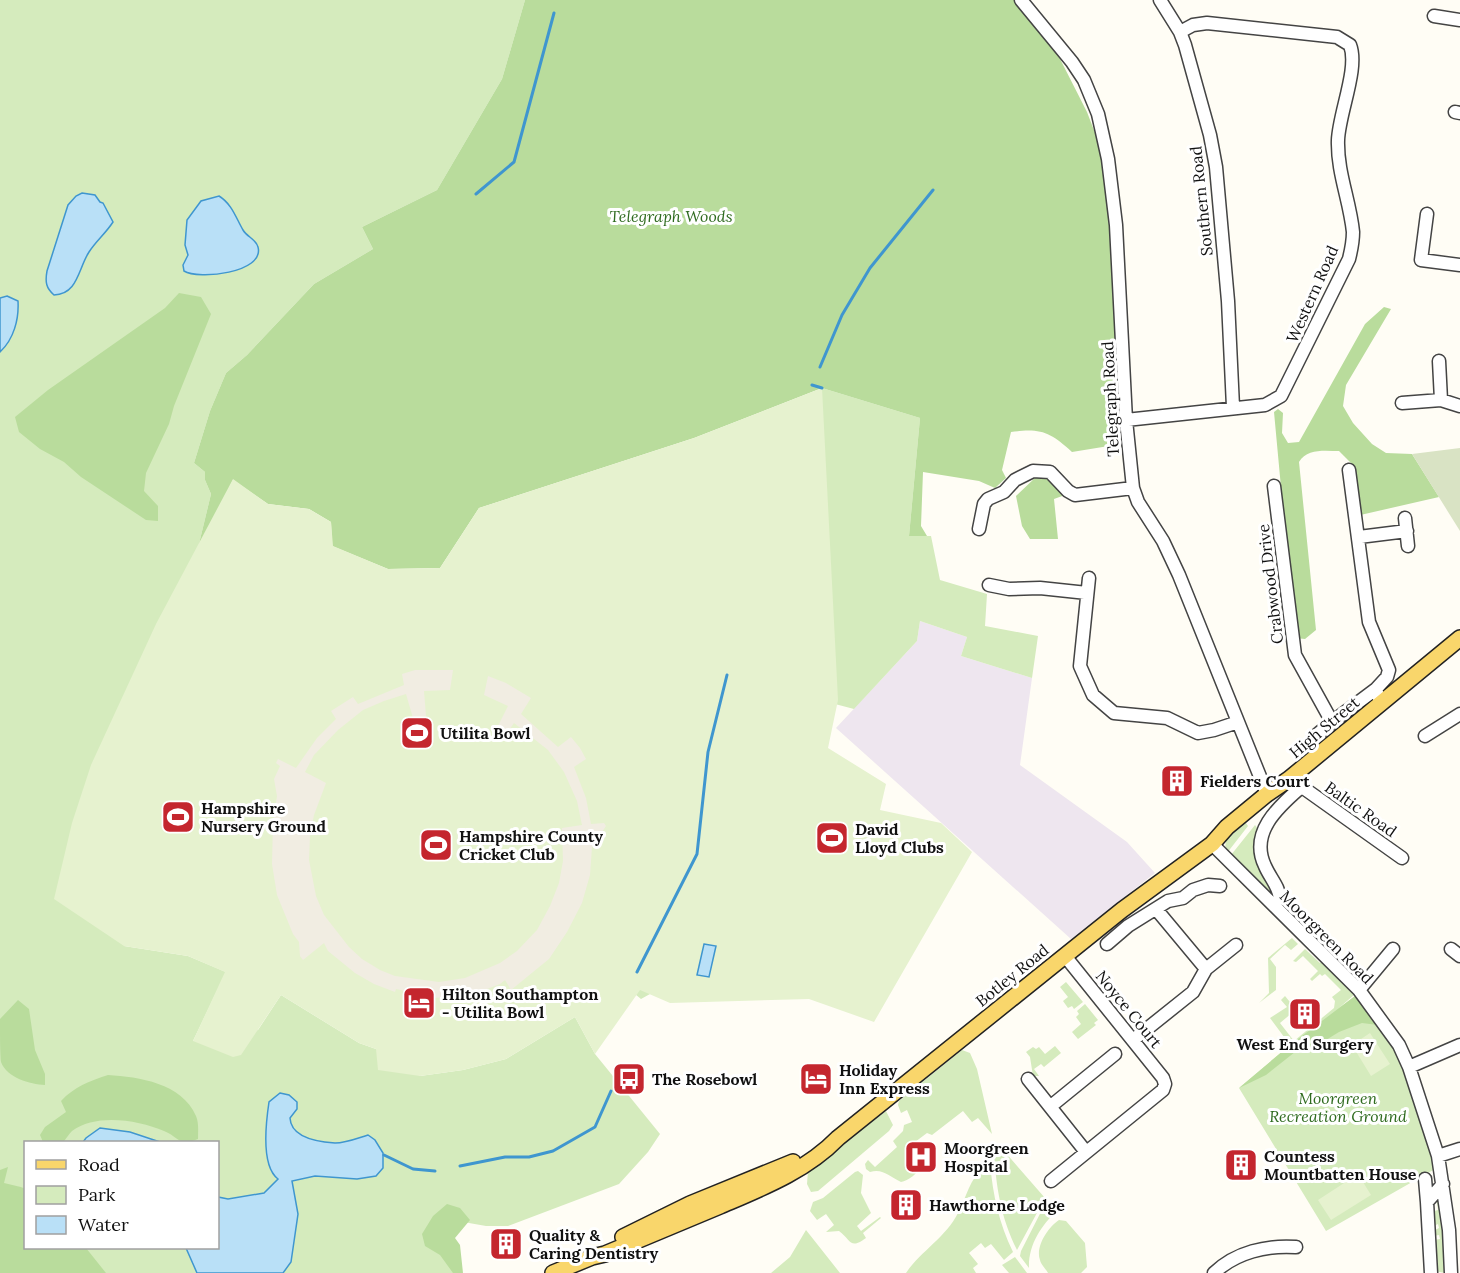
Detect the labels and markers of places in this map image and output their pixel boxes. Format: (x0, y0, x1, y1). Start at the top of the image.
sports icon: Utilita Bowl (399, 715, 435, 751)
place label: Utilita Bowl (440, 723, 530, 743)
building icon: Fielders Court (1159, 763, 1195, 799)
place label: Fielders Court (1200, 771, 1310, 791)
place label: Hampshire Nursery Ground (201, 798, 326, 836)
sports icon: Hampshire Nursery Ground (160, 799, 196, 835)
place label: David Lloyd Clubs (855, 819, 944, 857)
sports icon: David Lloyd Clubs (814, 820, 850, 856)
place label: Hampshire County Cricket Club (459, 826, 603, 864)
sports icon: Hampshire County Cricket Club (418, 827, 454, 863)
place label: Hilton Southampton - Utilita Bowl (442, 984, 598, 1022)
hotel icon: Hilton Southampton - Utilita Bowl (401, 985, 437, 1021)
building icon: West End Surgery (1287, 996, 1323, 1032)
place label: West End Surgery (1236, 1034, 1374, 1054)
place label: Holiday Inn Express (839, 1060, 930, 1098)
bus stop icon: The Rosebowl (611, 1061, 647, 1097)
hotel icon: Holiday Inn Express (798, 1061, 834, 1097)
place label: The Rosebowl (652, 1069, 757, 1089)
place label: Moorgreen Hospital (944, 1138, 1029, 1176)
hospital icon: Moorgreen Hospital (903, 1139, 939, 1175)
place label: Countess Mountbatten House (1264, 1146, 1417, 1184)
building icon: Countess Mountbatten House (1223, 1147, 1259, 1183)
building icon: Hawthorne Lodge (888, 1187, 924, 1223)
place label: Hawthorne Lodge (929, 1195, 1065, 1215)
place label: Quality & Caring Dentistry (529, 1225, 659, 1263)
building icon: Quality & Caring Dentistry (488, 1226, 524, 1262)

